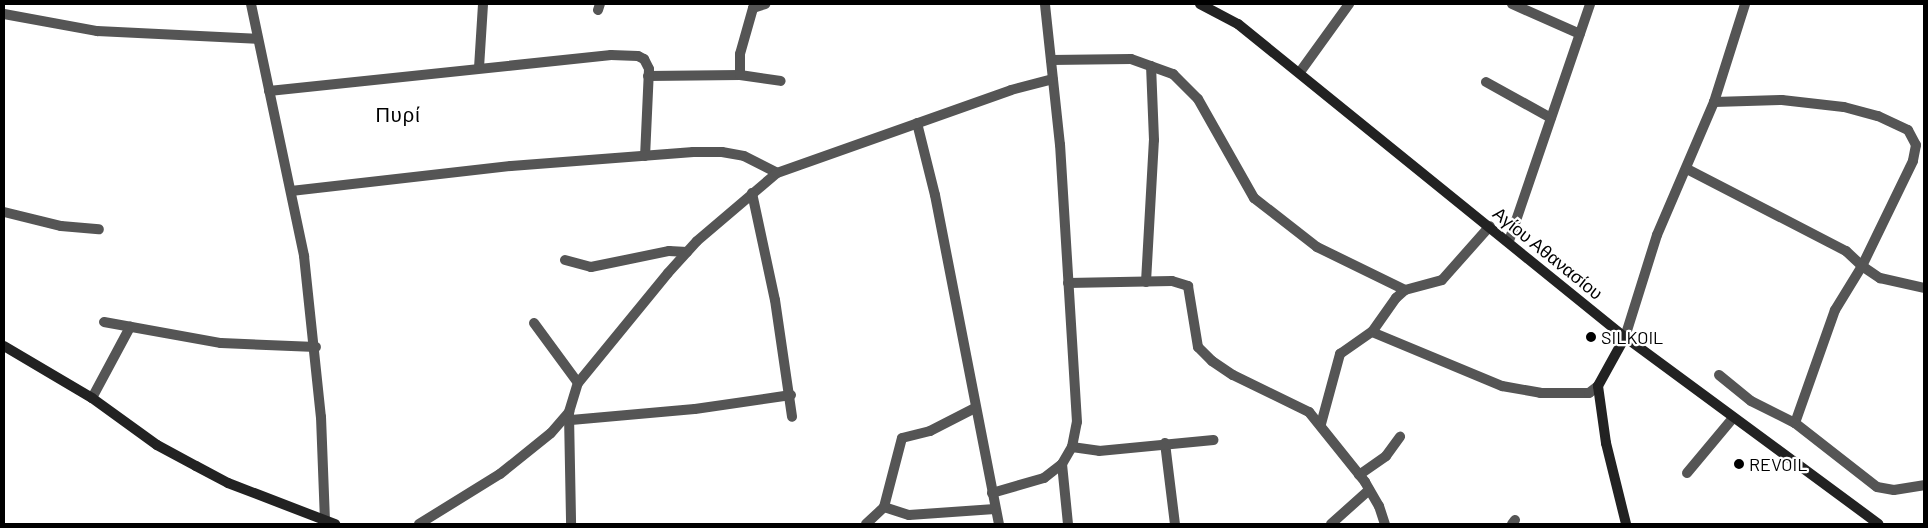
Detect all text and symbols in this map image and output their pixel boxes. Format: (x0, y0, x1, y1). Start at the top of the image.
district label: Πυρί (375, 102, 421, 126)
street label: Αγίου Αθανασίου (1489, 202, 1607, 304)
place label: SILKOIL (1601, 326, 1663, 348)
marker: SILKOIL (1585, 331, 1597, 343)
place label: REVOIL (1749, 453, 1807, 475)
marker: REVOIL (1733, 458, 1745, 470)

